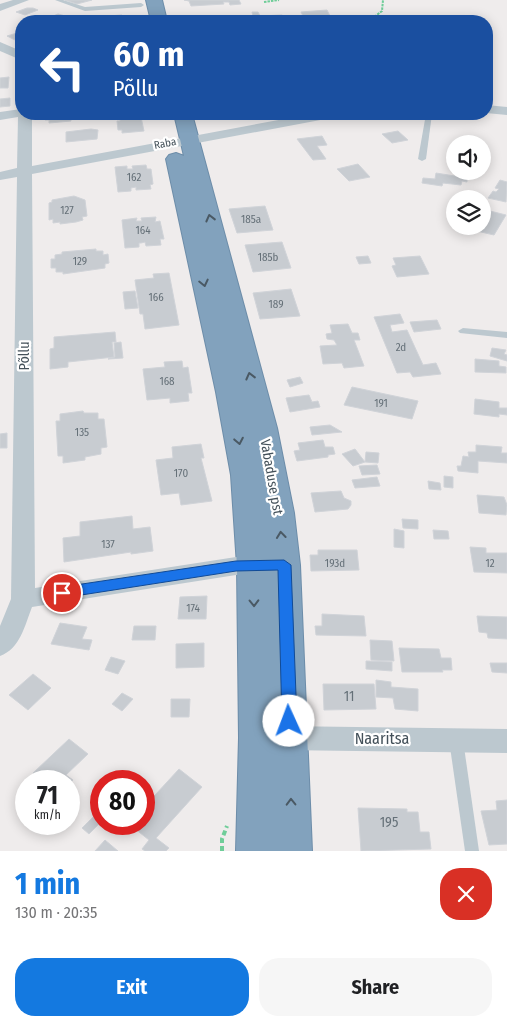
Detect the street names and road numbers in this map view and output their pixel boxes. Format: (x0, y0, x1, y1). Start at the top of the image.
street label: Raba (153, 135, 177, 152)
street label: Põllu (16, 342, 33, 370)
street label: Vabaduse pst (256, 438, 287, 517)
street label: Naaritsa (355, 729, 410, 748)

